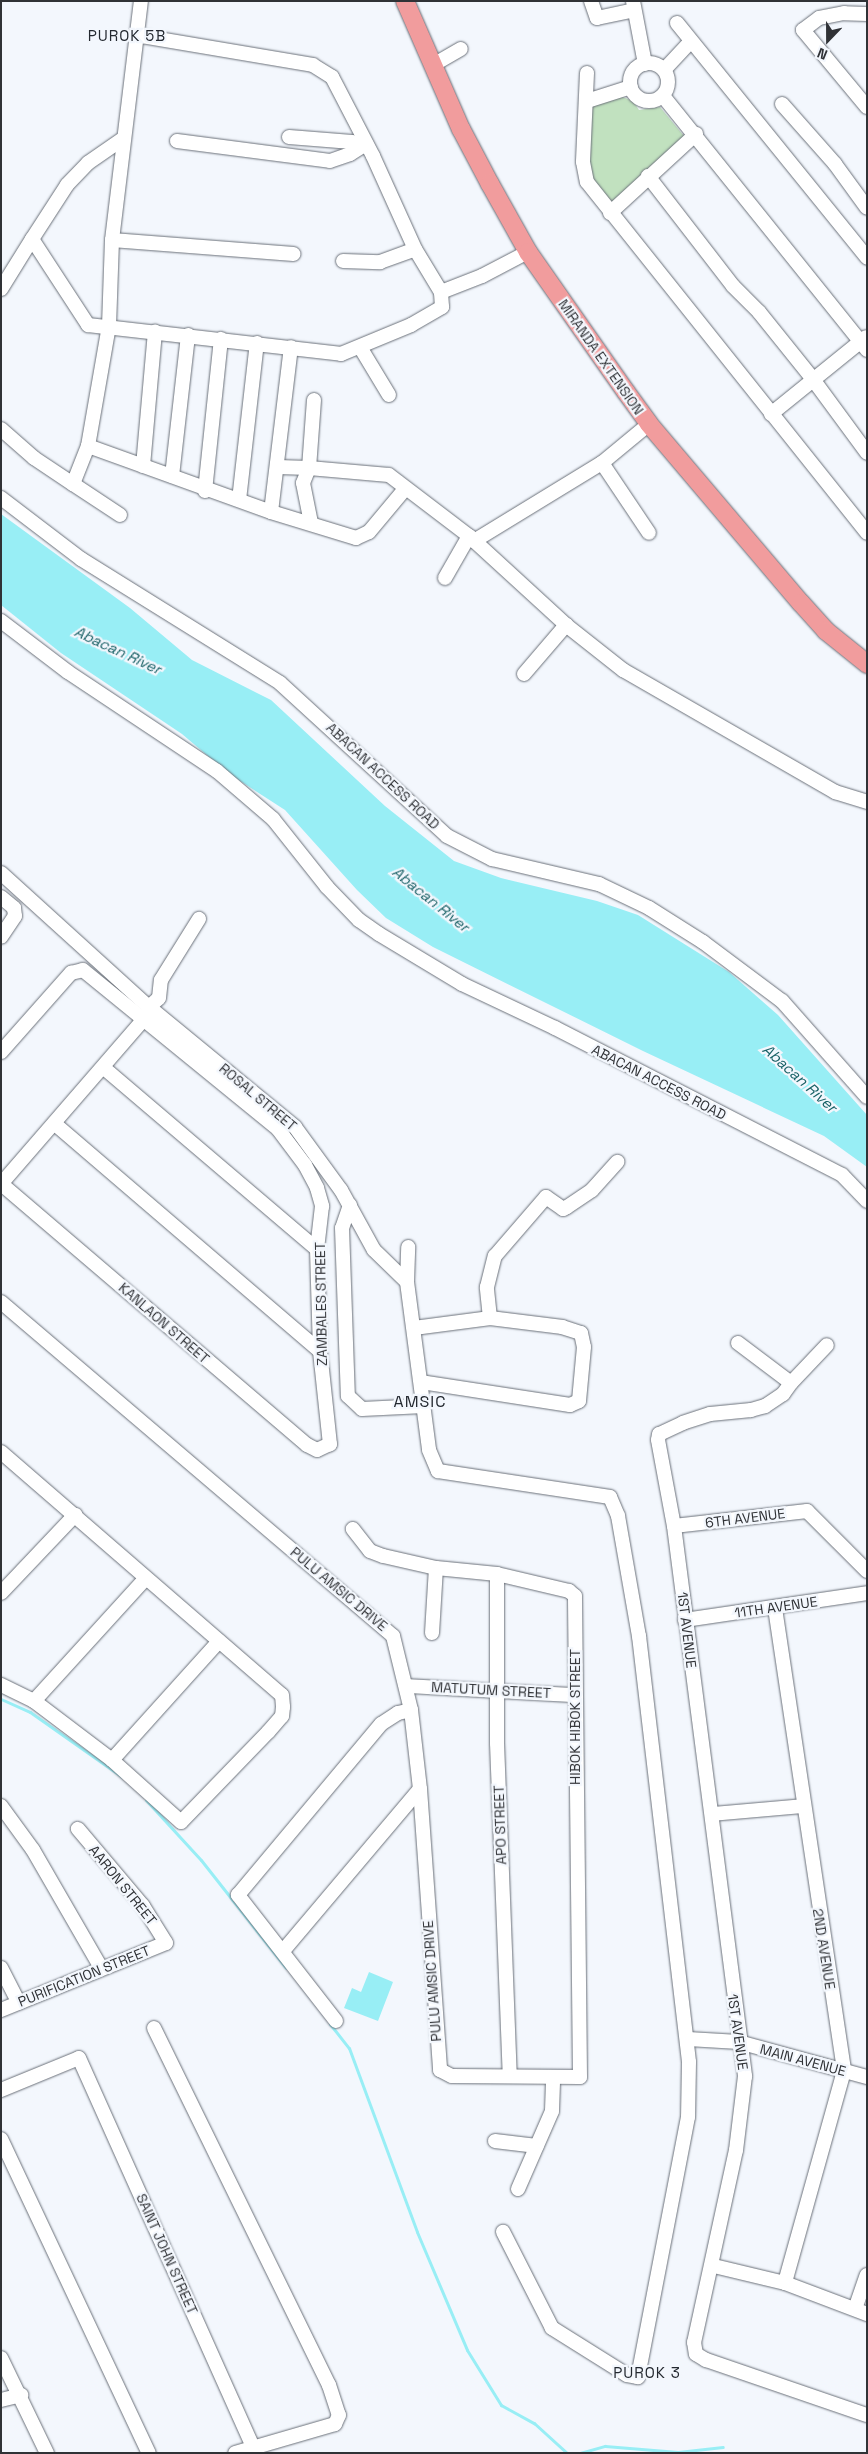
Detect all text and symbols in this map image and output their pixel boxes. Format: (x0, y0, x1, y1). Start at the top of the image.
north arrow (803, 15, 853, 65)
district label: PUROK 5B (87, 27, 167, 45)
text: N (815, 44, 830, 64)
street label: MIRANDA EXTENSION (555, 296, 647, 418)
water label: Abacan River (72, 622, 164, 678)
street label: ABACAN ACCESS ROAD (323, 719, 443, 833)
water label: Abacan River (389, 863, 473, 935)
water label: Abacan River (759, 1040, 841, 1116)
street label: ABACAN ACCESS ROAD (589, 1041, 729, 1123)
street label: ROSAL STREET (216, 1060, 300, 1134)
street label: ZAMBALES STREET (312, 1242, 330, 1366)
street label: KANLAON STREET (115, 1279, 213, 1367)
district label: AMSIC (393, 1392, 447, 1412)
street label: 6TH AVENUE (704, 1505, 786, 1531)
street label: PULU AMSIC DRIVE (287, 1543, 391, 1635)
street label: 1ST AVENUE (674, 1591, 700, 1669)
street label: 11TH AVENUE (733, 1593, 819, 1621)
street label: HIBOK HIBOK STREET (567, 1649, 583, 1785)
street label: MATUTUM STREET (431, 1678, 551, 1702)
street label: APO STREET (490, 1785, 510, 1865)
street label: AARON STREET (86, 1842, 160, 1928)
street label: 2ND AVENUE (809, 1907, 839, 1991)
street label: PULU AMSIC DRIVE (419, 1920, 445, 2042)
street label: PURIFICATION STREET (16, 1942, 152, 2010)
street label: 1ST AVENUE (724, 1993, 752, 2071)
street label: MAIN AVENUE (758, 2040, 848, 2080)
street label: SAINT JOHN STREET (133, 2191, 201, 2317)
district label: PUROK 3 (612, 2364, 682, 2382)

